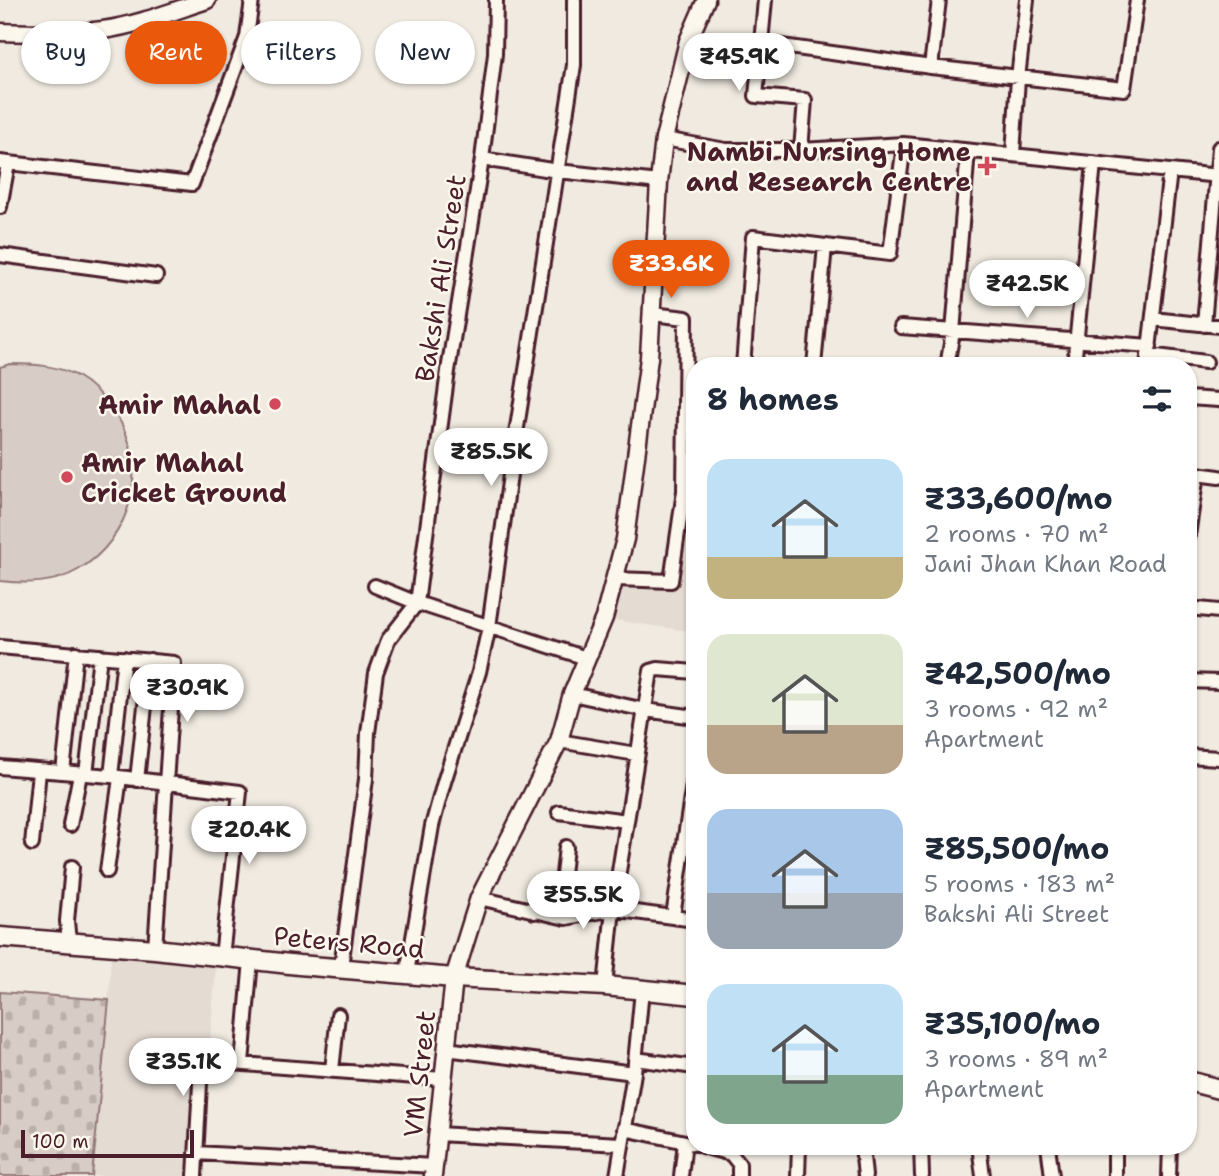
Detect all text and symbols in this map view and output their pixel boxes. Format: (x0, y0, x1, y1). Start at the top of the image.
chip: Buy (21, 21, 111, 84)
chip: Rent (125, 21, 227, 84)
chip: Filters (241, 21, 361, 84)
chip: New (375, 21, 475, 84)
pin: ₹45.9K (682, 34, 796, 93)
text: ₹45.9K (699, 41, 779, 71)
place label: Nambi Nursing Home and Research Centre (686, 134, 971, 199)
marker: Nambi Nursing Home and Research Centre (977, 156, 997, 176)
street label: Bakshi Ali Street (406, 172, 474, 384)
pin: ₹33.6K (614, 240, 728, 300)
text: ₹33.6K (628, 248, 714, 278)
pin: ₹42.5K (970, 260, 1084, 320)
text: ₹42.5K (985, 268, 1069, 298)
text: 8 homes (707, 379, 839, 420)
icon: filters (1138, 380, 1176, 418)
place label: Amir Mahal (98, 387, 261, 422)
marker: Amir Mahal (267, 396, 283, 412)
pin: ₹85.5K (434, 428, 548, 488)
text: ₹85.5K (450, 436, 532, 466)
place label: Amir Mahal Cricket Ground (81, 445, 287, 510)
marker: Amir Mahal Cricket Ground (59, 469, 75, 485)
text: ₹33,600/mo (924, 478, 1113, 519)
icon: home (763, 487, 847, 571)
text: 2 rooms · 70 m² (924, 519, 1109, 549)
text: Jani Jhan Khan Road (924, 549, 1167, 579)
text: ₹42,500/mo (924, 653, 1111, 694)
icon: home (763, 662, 847, 746)
pin: ₹30.9K (130, 664, 244, 724)
text: ₹30.9K (146, 672, 228, 702)
text: 3 rooms · 92 m² (924, 694, 1108, 724)
text: Apartment (924, 724, 1044, 754)
pin: ₹20.4K (192, 806, 306, 866)
text: ₹20.4K (207, 814, 291, 844)
text: ₹85,500/mo (924, 828, 1110, 869)
icon: home (763, 837, 847, 921)
text: 5 rooms · 183 m² (924, 869, 1115, 899)
pin: ₹55.5K (526, 872, 640, 931)
text: ₹55.5K (543, 879, 623, 909)
text: Bakshi Ali Street (924, 899, 1109, 929)
street label: Peters Road (272, 918, 426, 966)
text: ₹35,100/mo (924, 1003, 1100, 1044)
street label: VM Street (395, 1009, 443, 1139)
icon: home (763, 1012, 847, 1096)
pin: ₹35.1K (126, 1038, 240, 1098)
text: 3 rooms · 89 m² (924, 1044, 1108, 1074)
text: ₹35.1K (145, 1046, 221, 1076)
text: Apartment (924, 1074, 1044, 1104)
scale bar (21, 1127, 194, 1159)
text: 100 m (32, 1129, 89, 1154)

